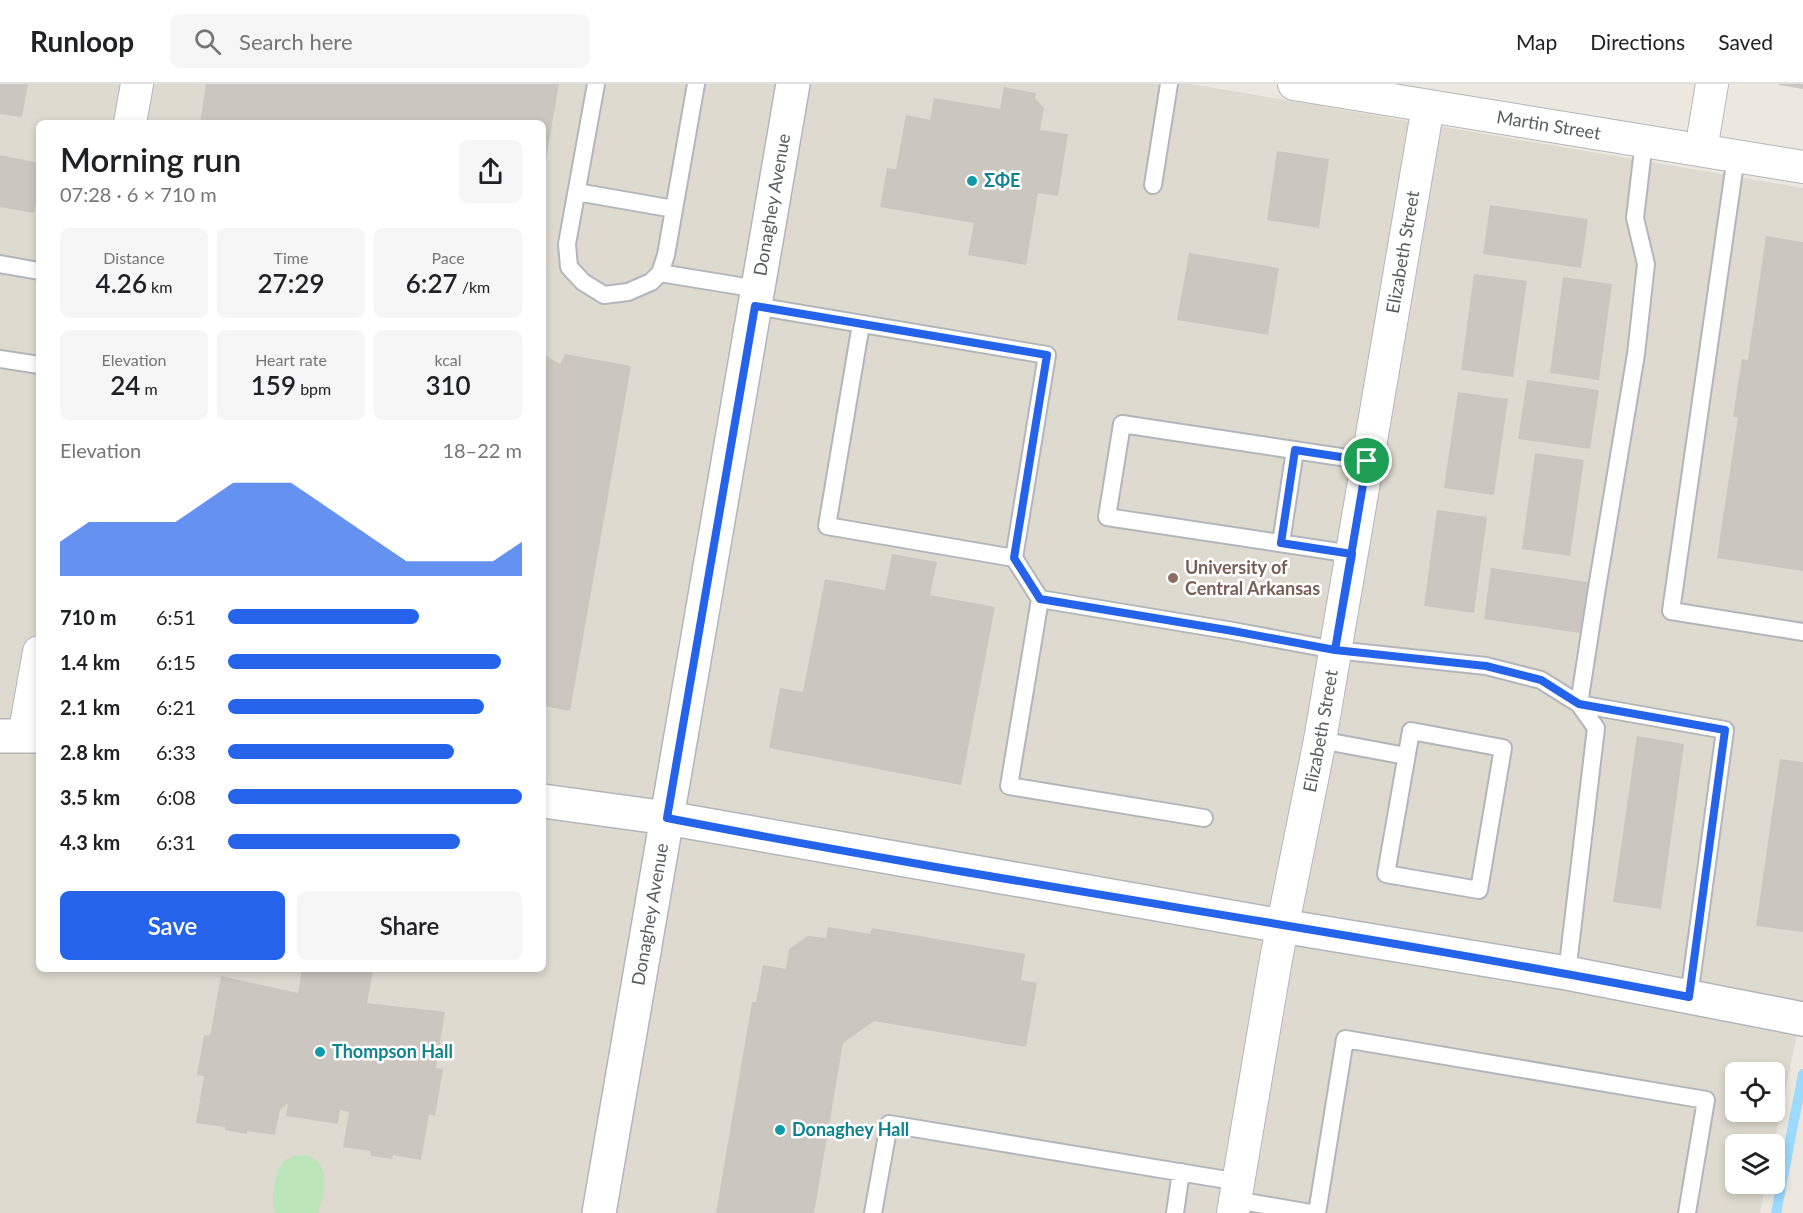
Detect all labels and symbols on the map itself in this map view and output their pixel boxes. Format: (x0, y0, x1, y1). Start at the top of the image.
street label: Martin Street (1495, 105, 1603, 144)
street label: Donaghey Avenue (748, 132, 794, 277)
place label: ΣΦΕ (984, 169, 1020, 191)
marker: ΣΦΕ (965, 174, 979, 188)
street label: Elizabeth Street (1381, 188, 1423, 315)
pin (1341, 435, 1392, 486)
place label: University of Central Arkansas (1185, 556, 1320, 599)
marker: University of Central Arkansas (1166, 571, 1180, 585)
street label: Elizabeth Street (1298, 667, 1342, 794)
street label: Donaghey Avenue (626, 841, 672, 987)
place label: Thompson Hall (332, 1040, 453, 1062)
marker: Thompson Hall (313, 1045, 327, 1059)
place label: Donaghey Hall (792, 1118, 909, 1140)
marker: Donaghey Hall (773, 1123, 787, 1137)

